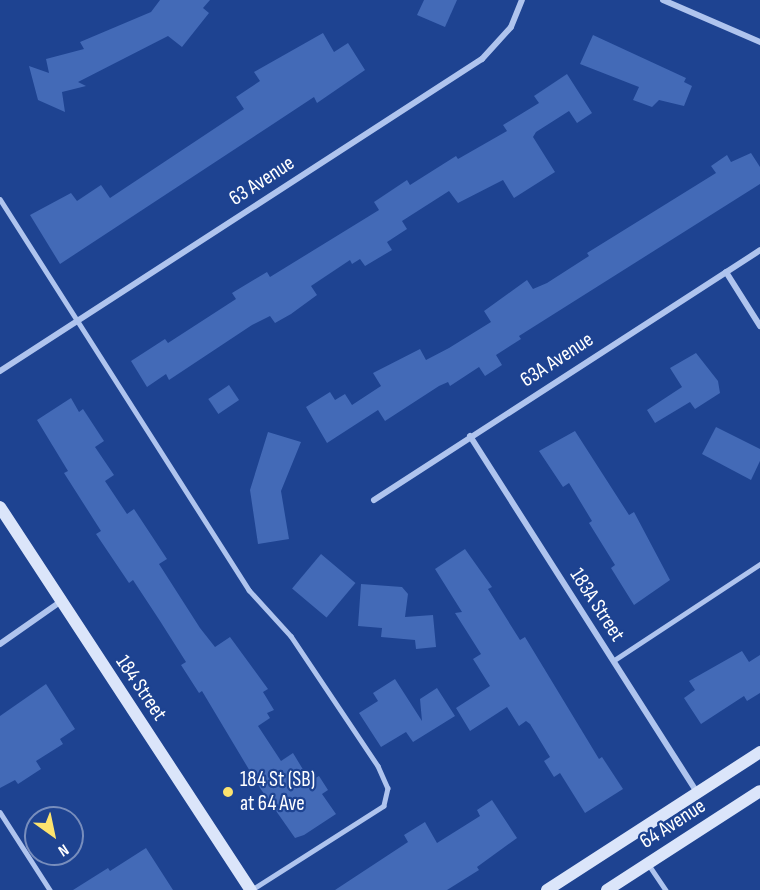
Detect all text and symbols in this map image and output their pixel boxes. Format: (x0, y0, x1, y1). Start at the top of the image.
street label: 63 Avenue (225, 151, 299, 211)
street label: 63A Avenue (516, 327, 598, 393)
street label: 183A Street (564, 564, 630, 646)
street label: 184 Street (110, 651, 172, 725)
place label: 184 St (SB) at 64 Ave (240, 767, 315, 817)
marker: 184 St (SB) at 64 Ave (221, 785, 235, 799)
street label: 64 Avenue (636, 794, 710, 854)
north arrow (24, 806, 84, 866)
text: N (54, 840, 72, 860)

